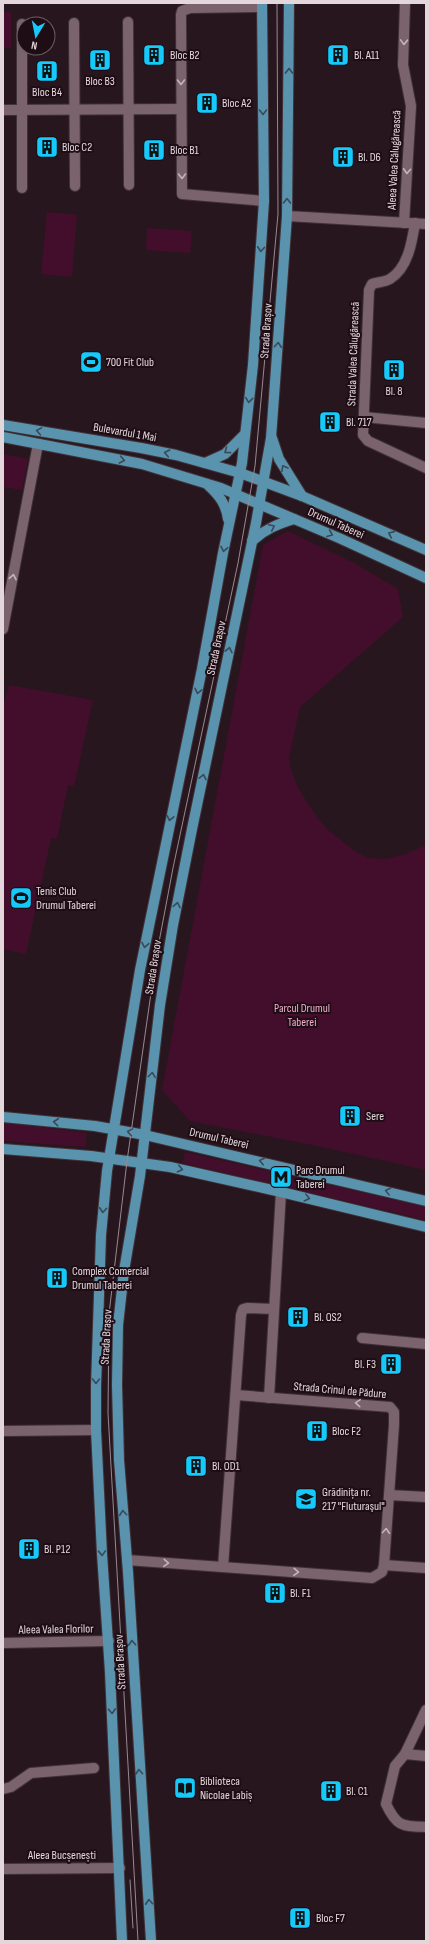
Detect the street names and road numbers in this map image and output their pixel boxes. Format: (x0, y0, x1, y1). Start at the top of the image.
street label: Aleea Valea Călugărească (384, 109, 405, 211)
street label: Strada Valea Călugărească (344, 301, 363, 406)
street label: Strada Brașov (257, 303, 276, 359)
street label: Bulevardul 1 Mai (92, 420, 158, 445)
street label: Drumul Taberei (305, 504, 366, 543)
street label: Strada Brașov (203, 619, 230, 677)
street label: Strada Brașov (142, 938, 165, 996)
street label: Drumul Taberei (188, 1124, 250, 1153)
street label: Strada Brașov (98, 1309, 115, 1365)
street label: Strada Crinul de Pădure (293, 1379, 387, 1402)
street label: Aleea Valea Florilor (17, 1621, 94, 1638)
street label: Strada Brașov (112, 1634, 129, 1690)
street label: Aleea Bucșenești (27, 1848, 96, 1863)

